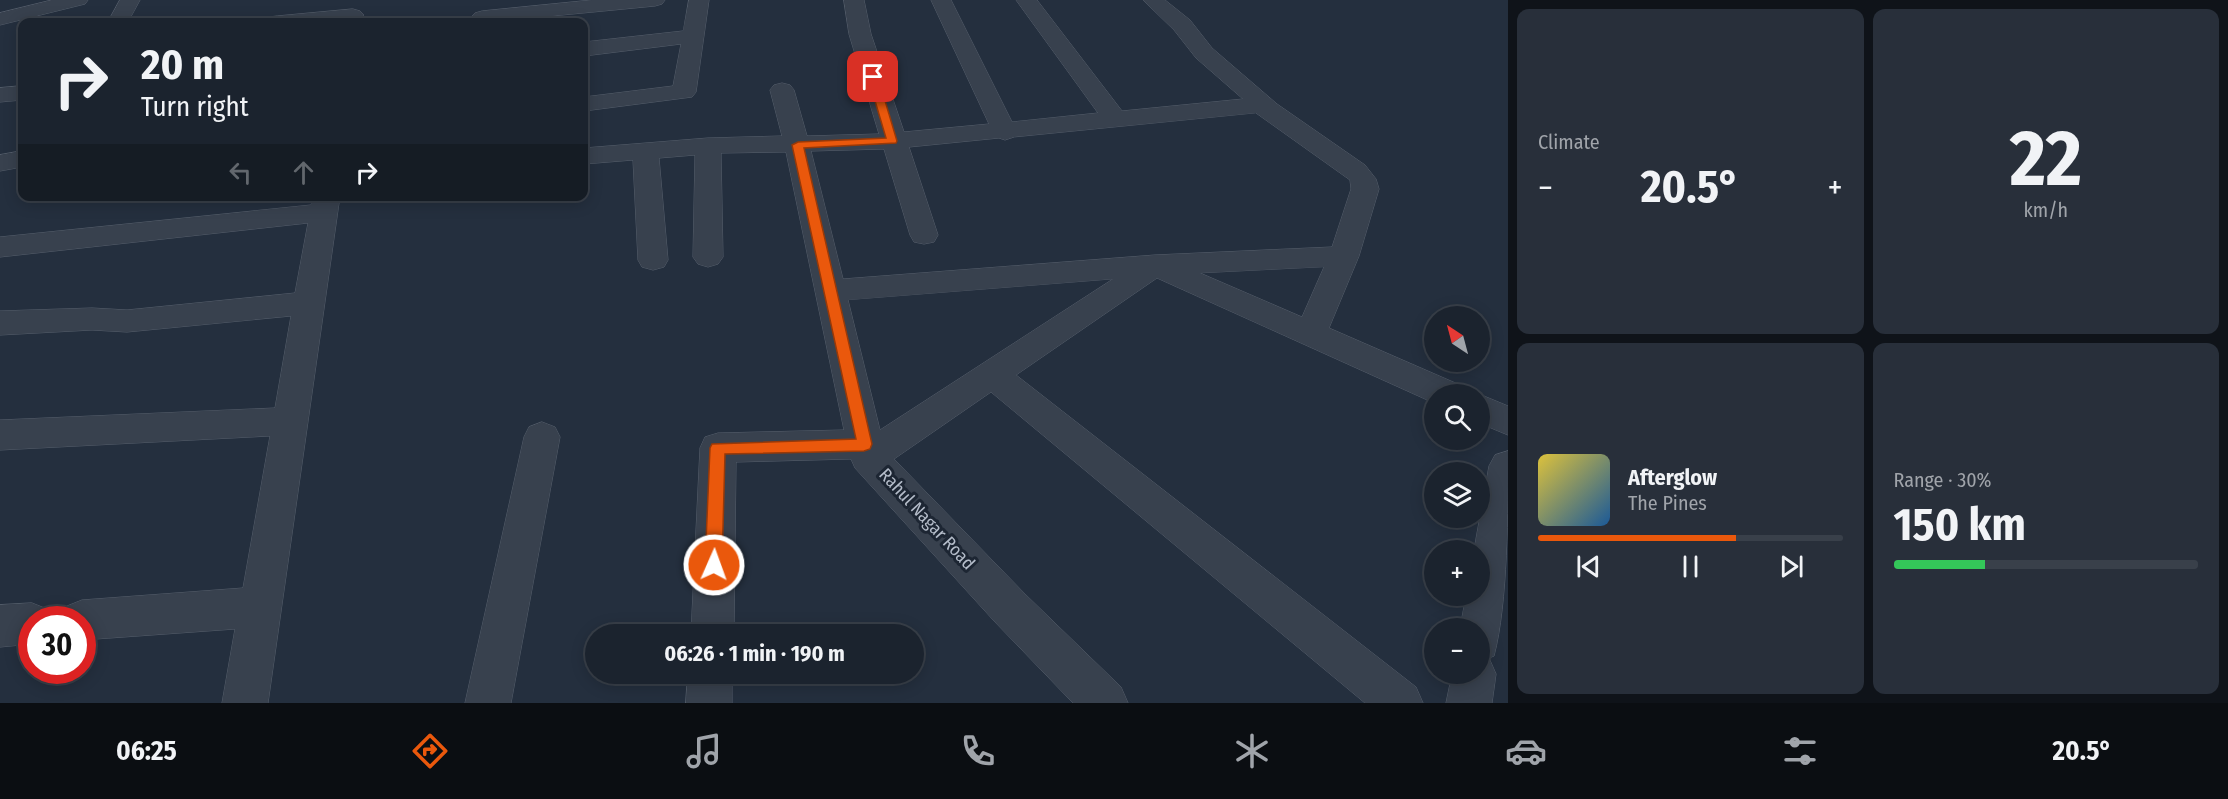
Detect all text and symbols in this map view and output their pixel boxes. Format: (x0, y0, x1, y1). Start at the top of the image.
text: 20 m (141, 40, 224, 90)
icon: right (42, 42, 120, 120)
pin (847, 51, 898, 102)
icon: arrive (856, 60, 889, 93)
text: Turn right (141, 91, 249, 123)
text: 22 (2010, 112, 2082, 206)
text: Climate (1538, 130, 1600, 154)
icon: left (224, 156, 257, 189)
icon: ahead (287, 156, 320, 189)
icon: right (350, 156, 383, 189)
text: 20.5° (1641, 160, 1740, 214)
text: − (1538, 168, 1553, 208)
text: + (1827, 168, 1842, 208)
text: km/h (2023, 198, 2068, 222)
north arrow (1424, 306, 1490, 372)
map controls (1424, 306, 1490, 684)
button: search (1424, 384, 1490, 450)
button: layers (1424, 462, 1490, 528)
street label: Rahul Nagar Road (874, 464, 980, 574)
text: Afterglow (1628, 464, 1717, 491)
text: Range · 30% (1894, 468, 1992, 492)
text: The Pines (1628, 491, 1707, 515)
text: 150 km (1894, 498, 2026, 552)
position arrow (682, 533, 746, 597)
button: + (1424, 540, 1490, 606)
icon: previous (1572, 550, 1605, 583)
icon: pause (1674, 550, 1707, 583)
icon: next (1775, 550, 1808, 583)
speed limit sign: 30 (18, 606, 96, 684)
button: − (1424, 618, 1490, 684)
text: 06:26 · 1 min · 190 m (664, 640, 845, 667)
icon: directions (409, 730, 451, 772)
icon: music (683, 730, 725, 772)
icon: phone (957, 730, 999, 772)
icon: climate (1231, 730, 1273, 772)
icon: car (1505, 730, 1547, 772)
icon: filters (1779, 730, 1821, 772)
text: 06:25 (116, 735, 177, 767)
text: 20.5° (2053, 735, 2112, 767)

